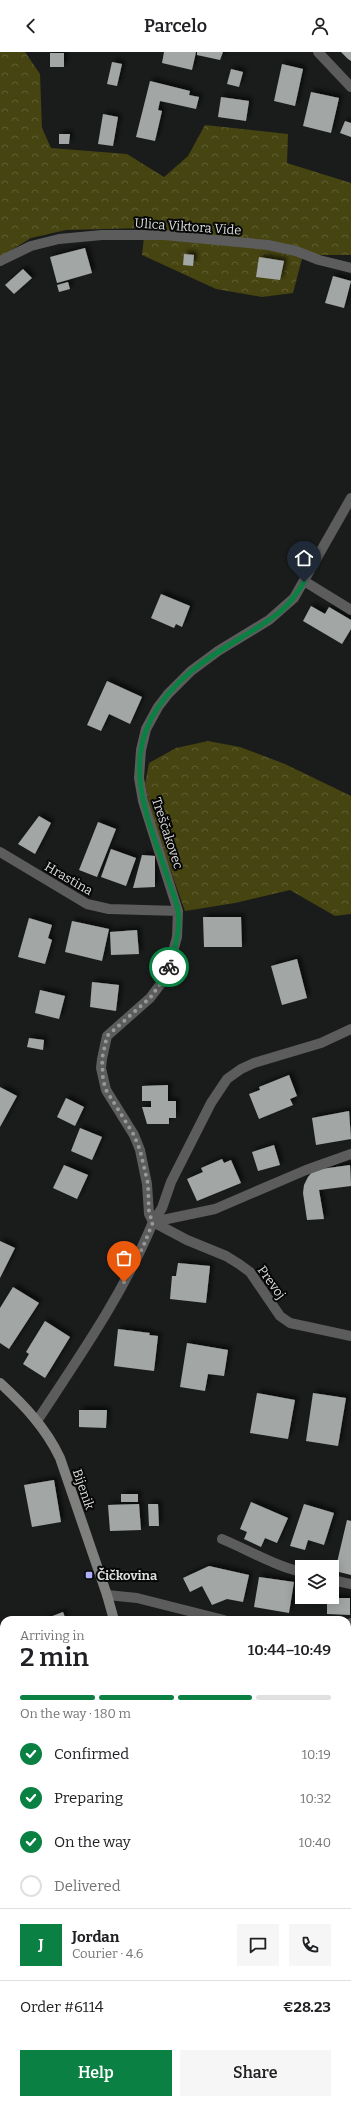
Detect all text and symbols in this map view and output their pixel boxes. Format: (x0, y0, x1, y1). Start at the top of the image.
icon: back (20, 15, 42, 37)
text: Parcelo (144, 15, 207, 37)
icon: person (309, 15, 331, 37)
street label: Ulica Viktora Vide (134, 215, 242, 238)
pin (287, 541, 321, 582)
icon: home (293, 547, 315, 569)
street label: Treščakovec (149, 796, 186, 871)
street label: Hrastina (42, 859, 95, 898)
courier (149, 947, 189, 987)
icon: bike (158, 956, 180, 978)
pin (107, 1241, 141, 1282)
icon: bag (113, 1247, 135, 1269)
street label: Prevoj (255, 1263, 289, 1302)
street label: Bijenik (70, 1467, 98, 1512)
map controls (295, 1560, 339, 1604)
button: layers (295, 1560, 339, 1604)
place label: Čičkovina (97, 1567, 158, 1583)
marker: Čičkovina (84, 1570, 94, 1580)
text: Arriving in (20, 1628, 85, 1643)
text: 10:44–10:49 (248, 1641, 331, 1659)
text: 2 min (20, 1642, 89, 1673)
text: On the way · 180 m (20, 1706, 131, 1721)
icon: check (20, 1743, 42, 1765)
text: Confirmed (54, 1745, 129, 1763)
text: 10:19 (302, 1747, 331, 1762)
icon: check (20, 1787, 42, 1809)
text: Preparing (54, 1789, 123, 1807)
text: 10:32 (300, 1791, 331, 1806)
icon: check (20, 1831, 42, 1853)
text: On the way (54, 1833, 131, 1851)
text: 10:40 (299, 1835, 331, 1850)
text: Delivered (54, 1877, 121, 1895)
button: chat (237, 1924, 279, 1966)
button: phone (289, 1924, 331, 1966)
text: Jordan (72, 1928, 119, 1946)
text: J (38, 1936, 44, 1954)
text: Courier · 4.6 (72, 1946, 144, 1961)
text: Order #6114 (20, 1998, 104, 2016)
text: €28.23 (283, 1998, 331, 2016)
button: Help (20, 2050, 172, 2096)
button: Share (180, 2050, 331, 2096)

